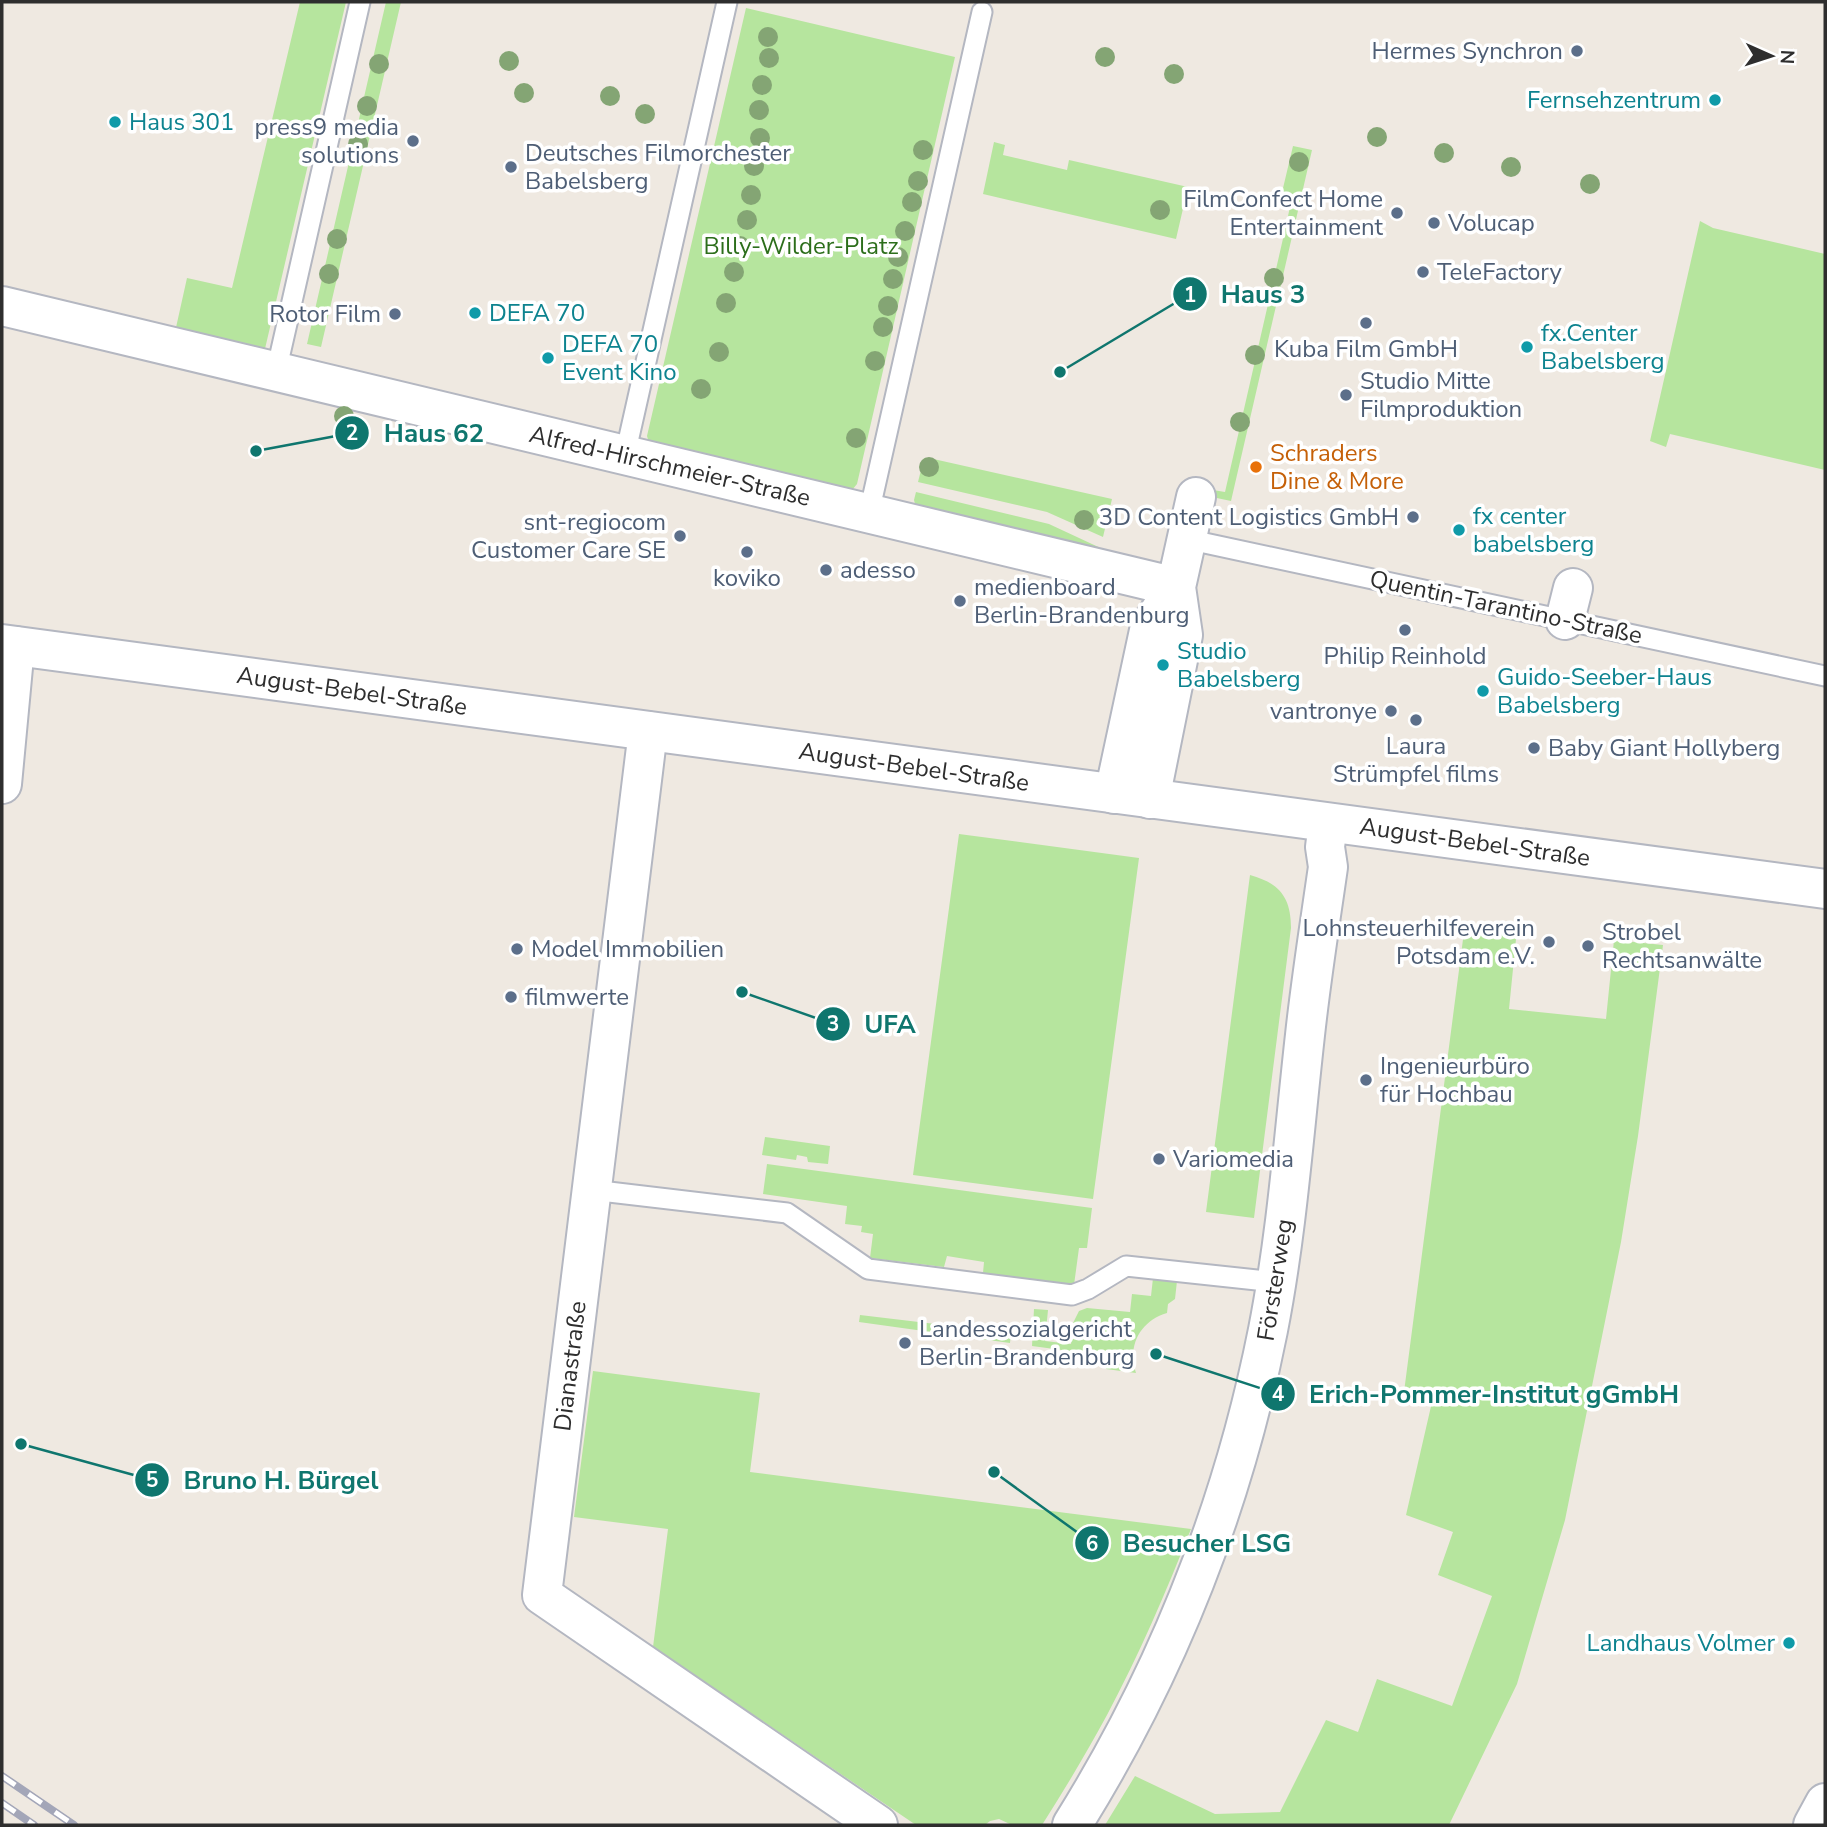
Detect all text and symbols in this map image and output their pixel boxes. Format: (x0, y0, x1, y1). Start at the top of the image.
north arrow (1736, 21, 1806, 91)
place label: Hermes Synchron (1372, 35, 1563, 67)
marker: Hermes Synchron (1569, 43, 1585, 59)
text: N (1774, 49, 1800, 65)
place label: Fernsehzentrum (1527, 84, 1701, 116)
marker: Fernsehzentrum (1707, 92, 1723, 108)
place label: Haus 301 (129, 106, 234, 138)
place label: press9 media solutions (255, 111, 399, 171)
marker: Haus 301 (107, 114, 123, 130)
marker: press9 media solutions (405, 133, 421, 149)
place label: Deutsches Filmorchester Babelsberg (525, 137, 791, 197)
marker: Deutsches Filmorchester Babelsberg (503, 159, 519, 175)
place label: FilmConfect Home Entertainment (1183, 183, 1384, 243)
marker: FilmConfect Home Entertainment (1389, 205, 1405, 221)
place label: Volucap (1447, 207, 1535, 239)
marker: Volucap (1426, 215, 1442, 231)
park label: Billy-Wilder-Platz (703, 230, 899, 262)
place label: TeleFactory (1437, 256, 1563, 288)
marker: TeleFactory (1415, 264, 1431, 280)
callout: Haus 3 (1172, 271, 1320, 318)
text: Haus 3 (1221, 277, 1305, 312)
text: 1 (1184, 281, 1196, 309)
place label: DEFA 70 (489, 297, 585, 329)
place label: Rotor Film (269, 298, 381, 330)
marker: DEFA 70 (467, 305, 483, 321)
marker: Rotor Film (387, 306, 403, 322)
marker: Kuba Film GmbH (1358, 315, 1374, 331)
place label: fx.Center Babelsberg (1541, 317, 1665, 377)
place label: DEFA 70 Event Kino (562, 328, 676, 388)
place label: Kuba Film GmbH (1274, 333, 1458, 365)
marker: fx.Center Babelsberg (1519, 339, 1535, 355)
marker: DEFA 70 Event Kino (540, 350, 556, 366)
place label: Studio Mitte Filmproduktion (1360, 365, 1522, 425)
marker: Studio Mitte Filmproduktion (1338, 387, 1354, 403)
callout: Haus 62 (335, 409, 498, 456)
text: Haus 62 (384, 416, 484, 451)
street label: Alfred-Hirschmeier-Straße (526, 418, 814, 514)
text: 2 (346, 419, 358, 447)
place label: Schraders Dine & More (1270, 437, 1404, 497)
marker: Schraders Dine & More (1248, 459, 1264, 475)
place label: fx center babelsberg (1473, 500, 1594, 560)
place label: 3D Content Logistics GmbH (1099, 501, 1399, 533)
place label: snt-regiocom Customer Care SE (471, 506, 666, 566)
marker: 3D Content Logistics GmbH (1405, 509, 1421, 525)
marker: fx center babelsberg (1451, 522, 1467, 538)
marker: snt-regiocom Customer Care SE (672, 528, 688, 544)
marker: koviko (739, 544, 755, 560)
place label: adesso (840, 554, 916, 586)
place label: koviko (713, 562, 781, 594)
marker: adesso (818, 562, 834, 578)
street label: Quentin-Tarantino-Straße (1367, 562, 1645, 652)
place label: medienboard Berlin-Brandenburg (974, 571, 1189, 631)
marker: medienboard Berlin-Brandenburg (952, 593, 968, 609)
marker: Philip Reinhold (1397, 622, 1413, 638)
place label: Studio Babelsberg (1177, 635, 1301, 695)
place label: Philip Reinhold (1324, 640, 1486, 672)
marker: Studio Babelsberg (1155, 657, 1171, 673)
street label: August-Bebel-Straße (235, 659, 469, 723)
place label: Guido-Seeber-Haus Babelsberg (1497, 661, 1712, 721)
marker: Guido-Seeber-Haus Babelsberg (1475, 683, 1491, 699)
place label: vantronye (1270, 695, 1377, 727)
marker: vantronye (1383, 703, 1399, 719)
marker: Laura Strümpfel films (1408, 712, 1424, 728)
place label: Laura Strümpfel films (1333, 730, 1499, 790)
place label: Baby Giant Hollyberg (1548, 732, 1780, 764)
street label: August-Bebel-Straße (797, 735, 1031, 799)
marker: Baby Giant Hollyberg (1526, 740, 1542, 756)
street label: August-Bebel-Straße (1358, 810, 1592, 874)
place label: Lohnsteuerhilfeverein Potsdam e.V. (1302, 912, 1535, 972)
place label: Strobel Rechtsanwälte (1602, 916, 1762, 976)
place label: Model Immobilien (531, 933, 724, 965)
marker: Lohnsteuerhilfeverein Potsdam e.V. (1541, 934, 1557, 950)
marker: Strobel Rechtsanwälte (1580, 938, 1596, 954)
marker: Model Immobilien (509, 941, 525, 957)
place label: filmwerte (525, 981, 629, 1013)
marker: filmwerte (503, 989, 519, 1005)
callout: UFA (815, 1001, 930, 1048)
text: UFA (864, 1007, 917, 1042)
text: 3 (827, 1010, 839, 1038)
place label: Ingenieurbüro für Hochbau (1380, 1050, 1530, 1110)
marker: Ingenieurbüro für Hochbau (1358, 1072, 1374, 1088)
place label: Variomedia (1172, 1143, 1294, 1175)
marker: Variomedia (1151, 1151, 1167, 1167)
street label: Försterweg (1250, 1217, 1300, 1343)
street label: Dianastraße (546, 1299, 594, 1433)
place label: Landessozialgericht Berlin-Brandenburg (919, 1313, 1134, 1373)
marker: Landessozialgericht Berlin-Brandenburg (897, 1335, 913, 1351)
callout: Erich-Pommer-Institut gGmbH (1260, 1371, 1693, 1418)
text: Erich-Pommer-Institut gGmbH (1309, 1377, 1679, 1412)
text: 4 (1272, 1380, 1285, 1408)
callout: Bruno H. Bürgel (134, 1456, 392, 1503)
text: Bruno H. Bürgel (184, 1463, 379, 1498)
text: 5 (146, 1466, 158, 1494)
callout: Besucher LSG (1074, 1520, 1305, 1567)
text: Besucher LSG (1123, 1526, 1291, 1561)
text: 6 (1086, 1530, 1098, 1558)
place label: Landhaus Volmer (1587, 1627, 1775, 1659)
marker: Landhaus Volmer (1781, 1635, 1797, 1651)

